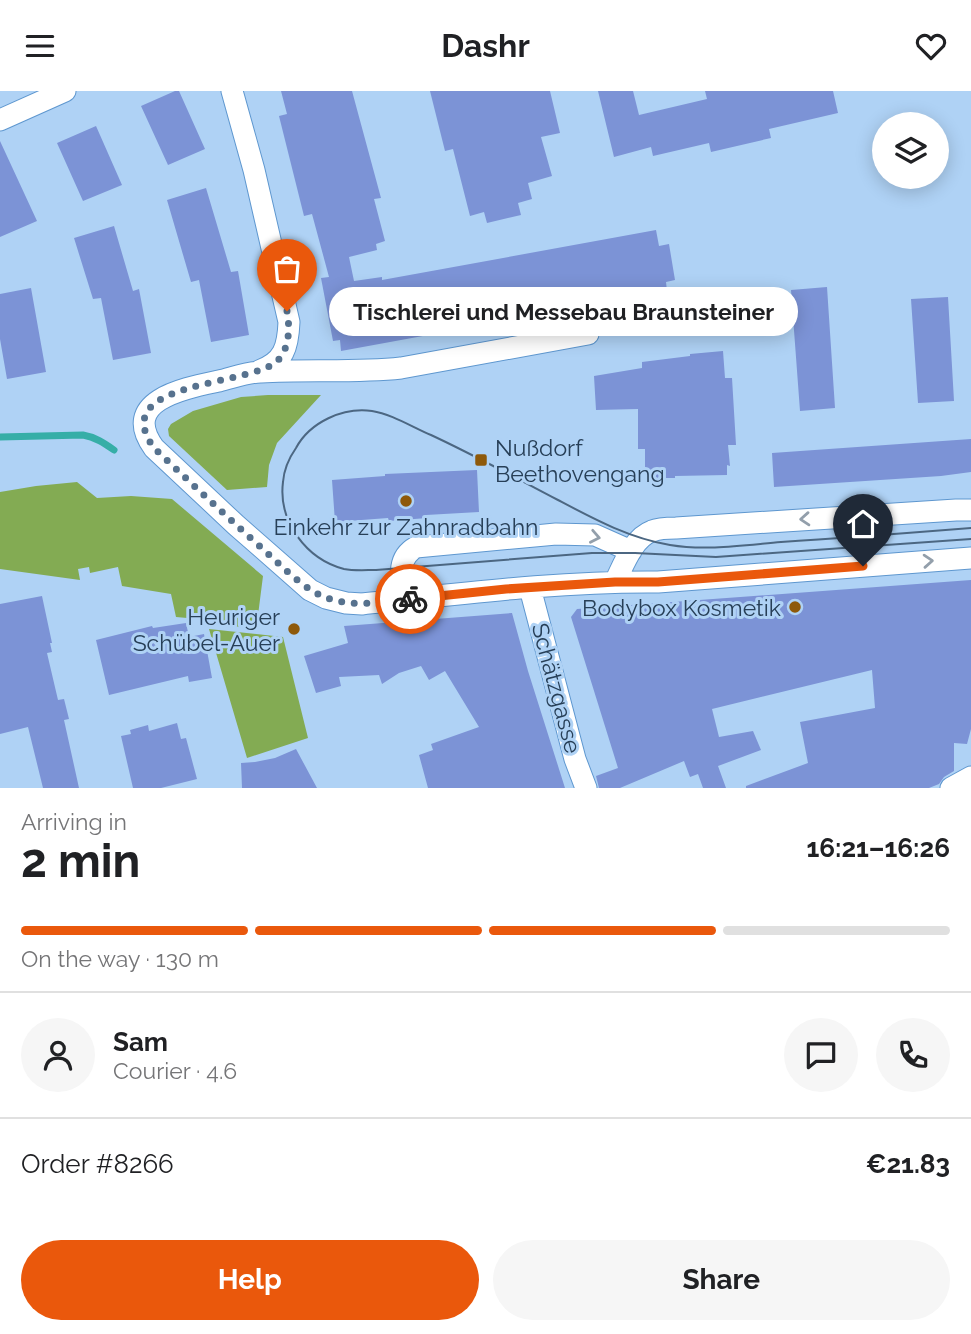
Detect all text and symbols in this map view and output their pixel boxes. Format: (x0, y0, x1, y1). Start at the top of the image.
icon: menu (21, 27, 59, 65)
text: Dashr (441, 27, 530, 64)
icon: heart (912, 27, 950, 65)
map controls (872, 112, 949, 189)
button: layers (872, 112, 949, 189)
pin (257, 239, 317, 311)
icon: bag (268, 250, 306, 288)
callout: Tischlerei und Messebau Braunsteiner (329, 287, 798, 335)
text: Tischlerei und Messebau Braunsteiner (353, 298, 774, 325)
place label: Nußdorf Beethovengang (495, 434, 665, 487)
marker: Nußdorf Beethovengang (473, 452, 489, 468)
marker: Einkehr zur Zahnradbahn (398, 493, 414, 509)
pin (833, 494, 893, 566)
icon: home (844, 505, 882, 543)
one-way arrow (799, 512, 810, 527)
place label: Einkehr zur Zahnradbahn (274, 513, 538, 540)
one-way arrow (589, 529, 601, 544)
one-way arrow (923, 554, 934, 569)
courier (375, 564, 445, 634)
icon: bike (391, 580, 429, 618)
place label: Bodybox Kosmetik (582, 594, 781, 621)
marker: Bodybox Kosmetik (787, 599, 803, 615)
place label: Heuriger Schübel-Auer (133, 603, 280, 656)
street label: Schätzgasse (527, 620, 587, 756)
marker: Heuriger Schübel-Auer (286, 621, 302, 637)
text: Arriving in (21, 808, 127, 835)
text: 16:21–16:26 (806, 833, 950, 863)
text: 2 min (21, 834, 140, 888)
text: On the way · 130 m (21, 945, 219, 972)
button: person (21, 1018, 95, 1092)
button: chat (784, 1018, 858, 1092)
button: phone (876, 1018, 950, 1092)
text: Sam (113, 1027, 168, 1057)
text: Courier · 4.6 (113, 1057, 237, 1084)
text: Order #8266 (21, 1149, 174, 1179)
text: €21.83 (866, 1149, 950, 1179)
button: Help (21, 1240, 479, 1320)
button: Share (493, 1240, 950, 1320)

